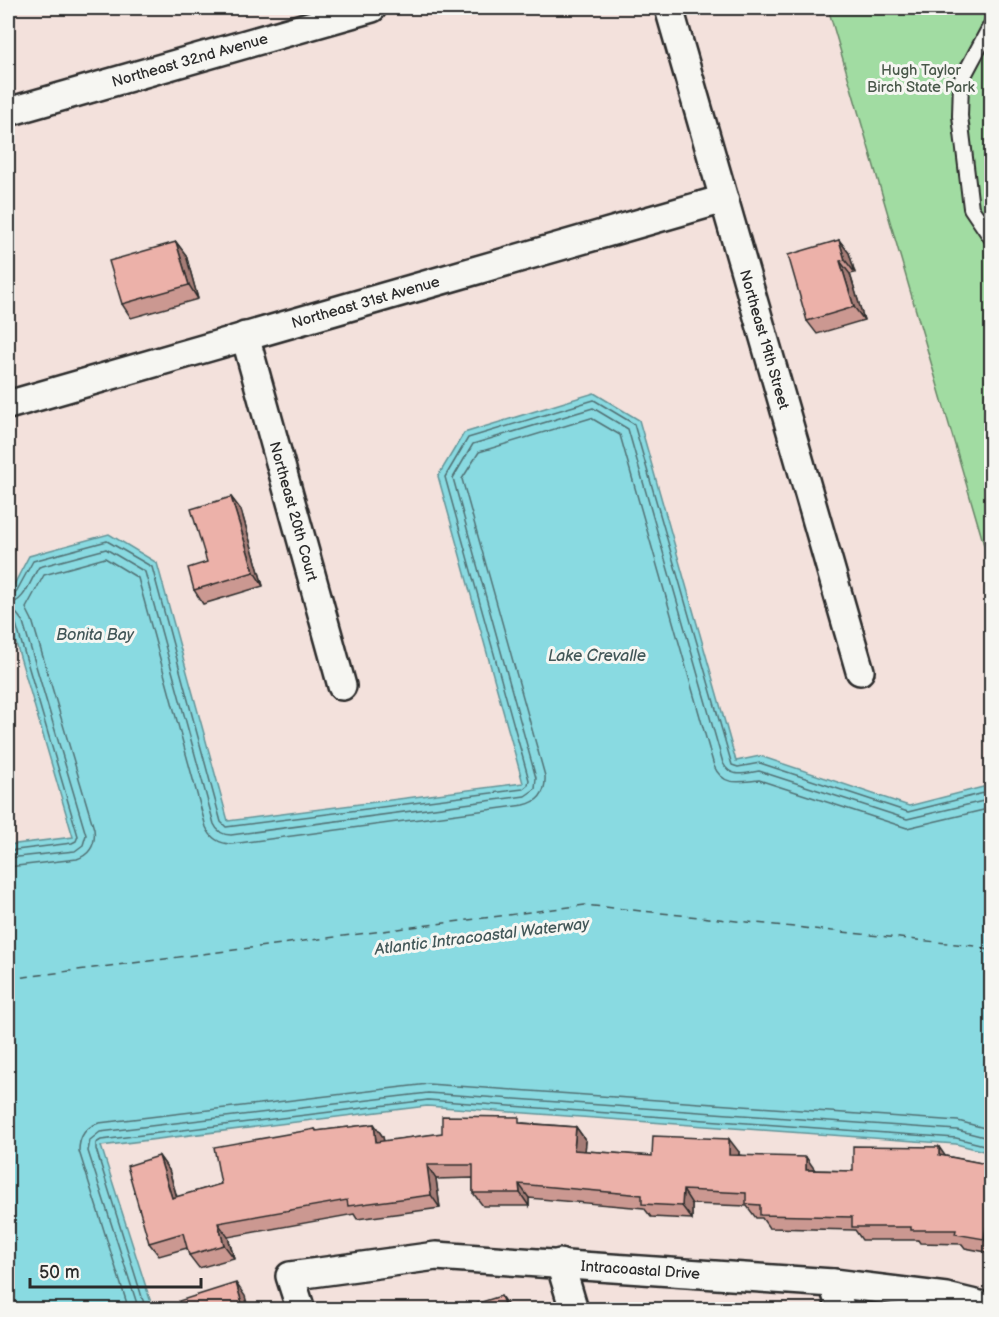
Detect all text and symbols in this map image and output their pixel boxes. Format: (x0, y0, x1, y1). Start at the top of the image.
street label: Northeast 32nd Avenue (109, 29, 270, 91)
park label: Hugh Taylor Birch State Park (867, 61, 976, 97)
street label: Northeast 19th Street (735, 268, 794, 412)
street label: Northeast 31st Avenue (289, 272, 442, 332)
street label: Northeast 20th Court (265, 439, 322, 584)
water label: Bonita Bay (56, 626, 135, 645)
water label: Lake Crevalle (548, 647, 646, 666)
water label: Atlantic Intracoastal Waterway (373, 914, 591, 960)
scale bar (30, 1251, 201, 1289)
street label: Intracoastal Drive (580, 1256, 701, 1283)
text: 50 m (39, 1262, 80, 1283)

